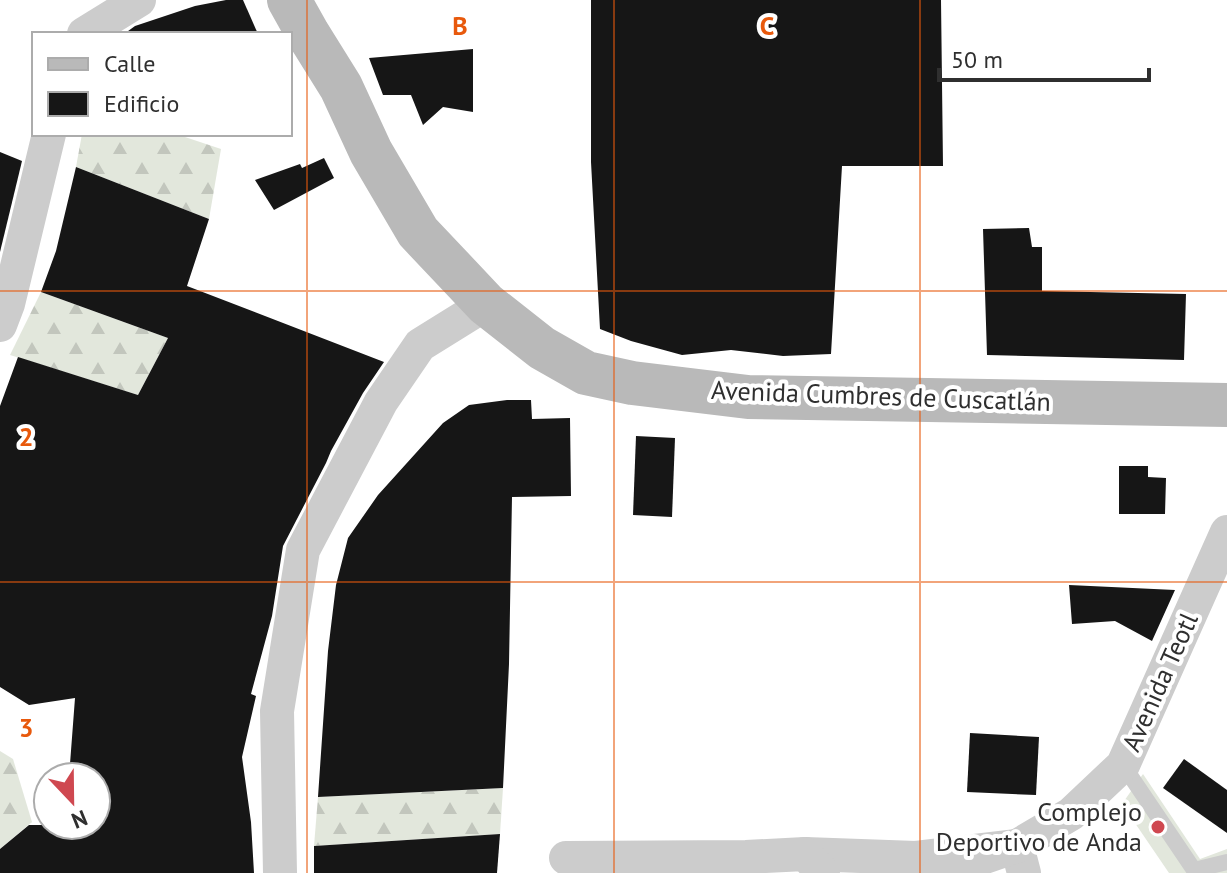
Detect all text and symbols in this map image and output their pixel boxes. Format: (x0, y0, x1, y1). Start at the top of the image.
text: B (452, 9, 468, 42)
text: C (760, 9, 774, 42)
legend (32, 32, 292, 136)
scale bar (939, 32, 1149, 82)
text: 50 m (951, 44, 1003, 75)
text: Calle (104, 48, 155, 79)
text: Edificio (104, 88, 179, 119)
street label: Avenida Cumbres de Cuscatlán (711, 373, 1051, 418)
text: 2 (19, 420, 33, 453)
street label: Avenida Teotl (1114, 607, 1205, 756)
text: 3 (19, 711, 33, 744)
north arrow (32, 761, 112, 841)
place label: Complejo Deportivo de Anda (936, 795, 1142, 858)
text: N (68, 804, 91, 835)
marker: Complejo Deportivo de Anda (1149, 818, 1167, 836)

